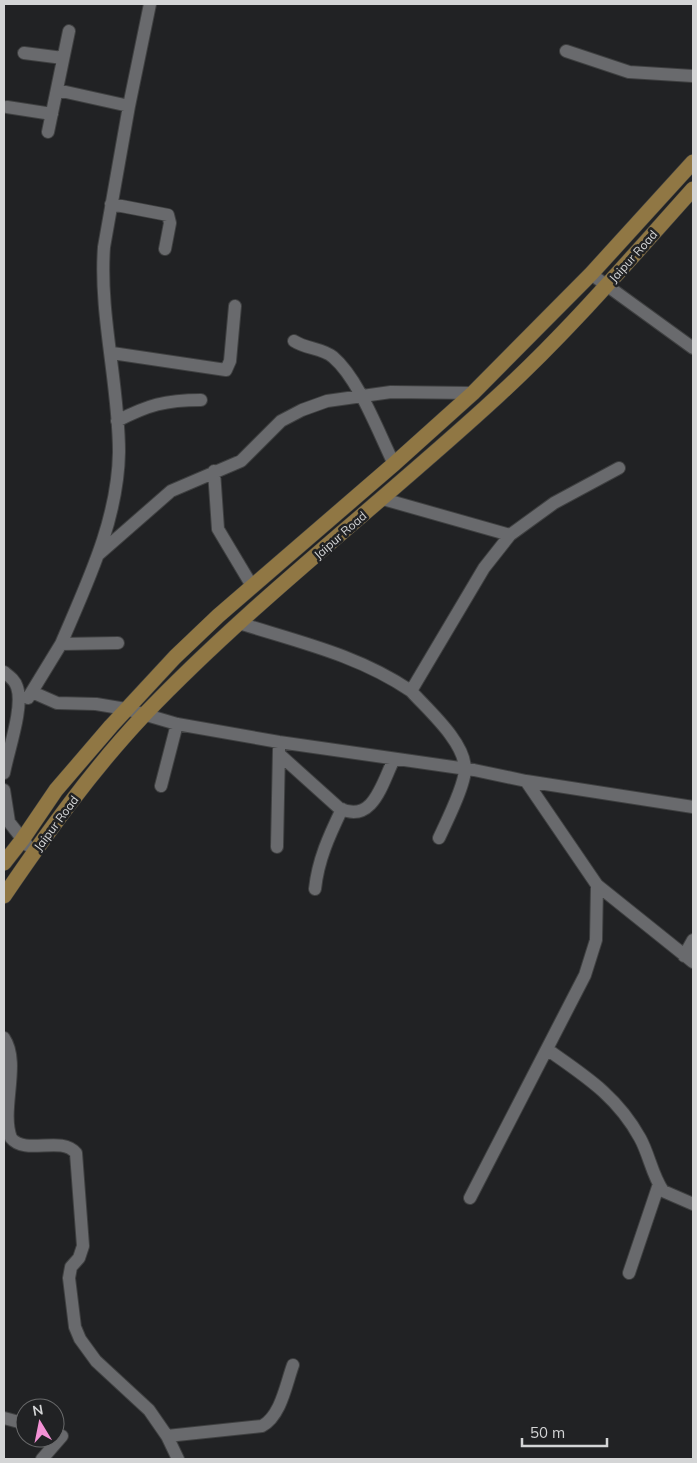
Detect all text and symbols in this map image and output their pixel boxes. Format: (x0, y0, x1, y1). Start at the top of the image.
street label: Jaipur Road (606, 227, 660, 285)
street label: Jaipur Road (311, 508, 369, 562)
street label: Jaipur Road (30, 793, 82, 853)
north arrow (15, 1398, 65, 1448)
text: N (31, 1400, 45, 1420)
scale bar (522, 1416, 607, 1448)
text: 50 m (530, 1423, 565, 1442)

